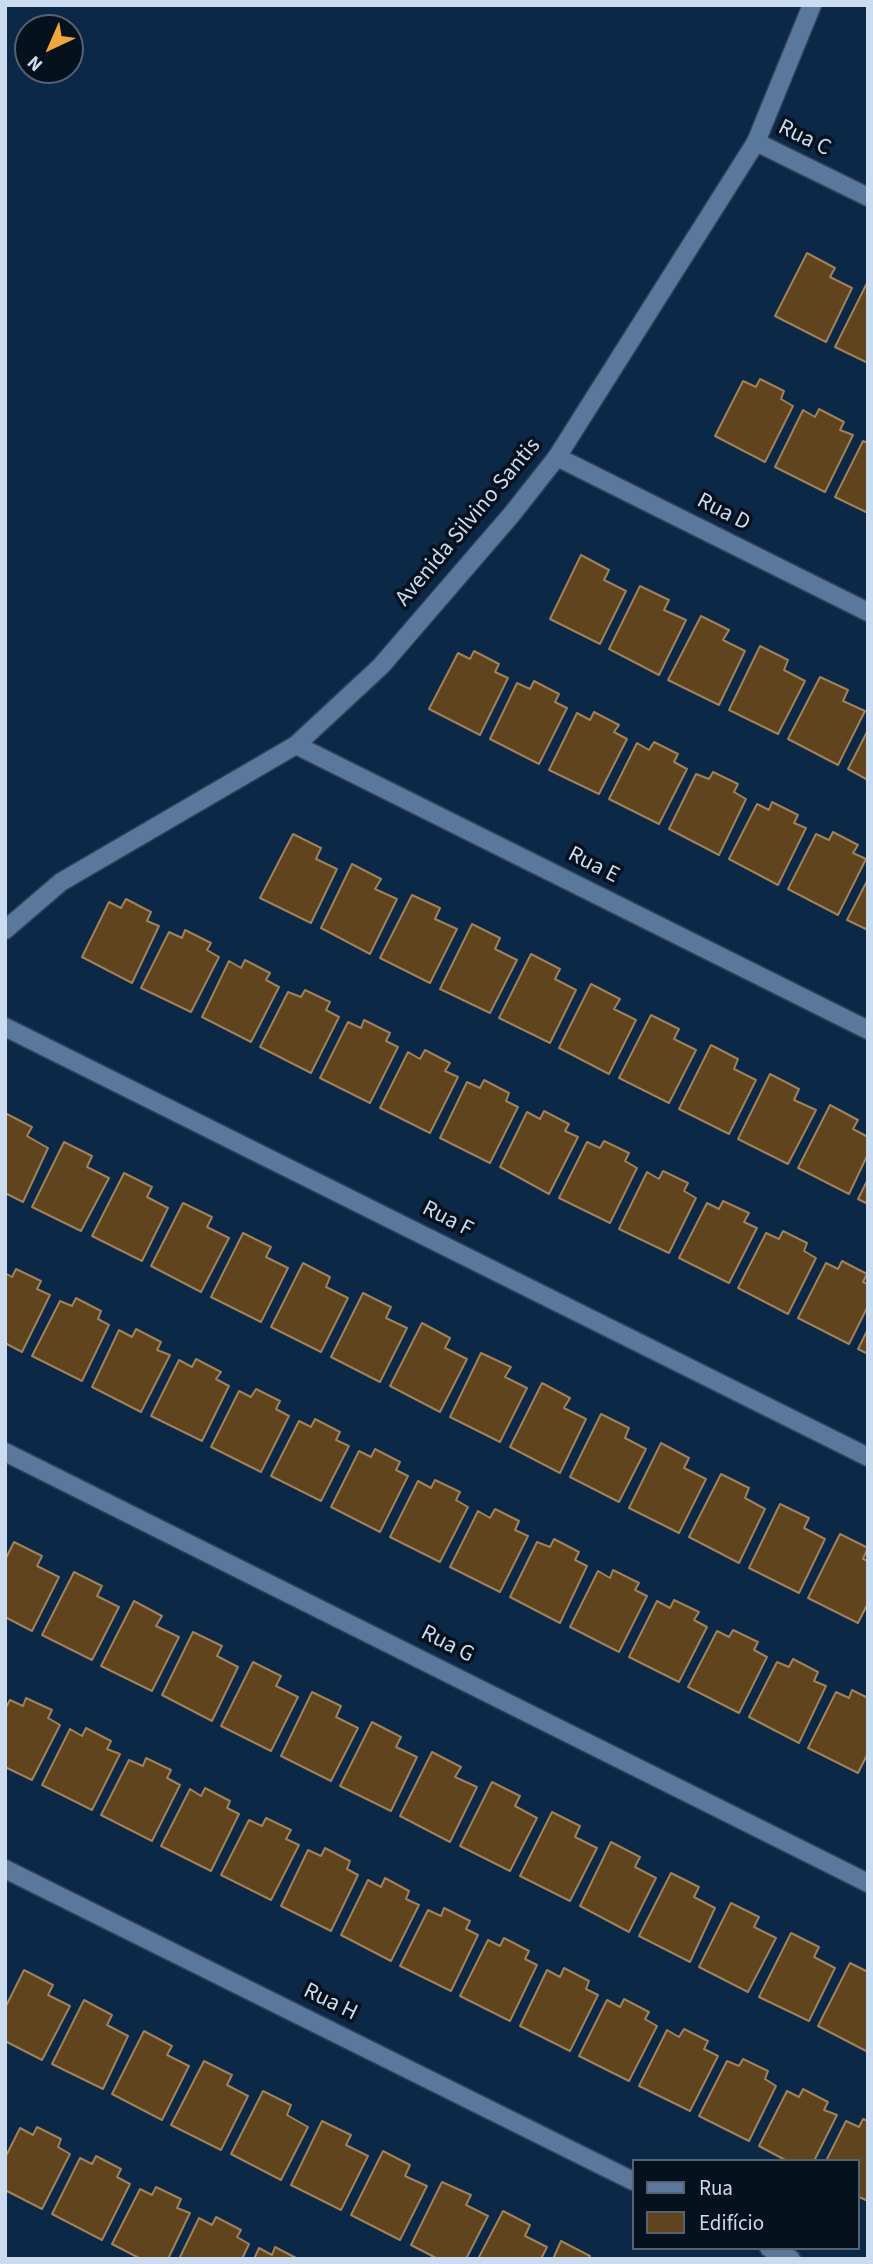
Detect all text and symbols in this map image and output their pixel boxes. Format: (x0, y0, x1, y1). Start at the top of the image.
north arrow (14, 14, 84, 84)
text: N (22, 49, 49, 77)
street label: Rua C (773, 115, 835, 163)
street label: Avenida Silvino Santis (391, 433, 547, 613)
street label: Rua D (692, 488, 754, 538)
street label: Rua E (563, 841, 623, 891)
street label: Rua F (417, 1196, 477, 1244)
street label: Rua G (416, 1620, 478, 1670)
street label: Rua H (298, 1978, 362, 2028)
legend (632, 2159, 859, 2250)
text: Rua (699, 2173, 733, 2203)
text: Edifício (699, 2208, 764, 2238)

